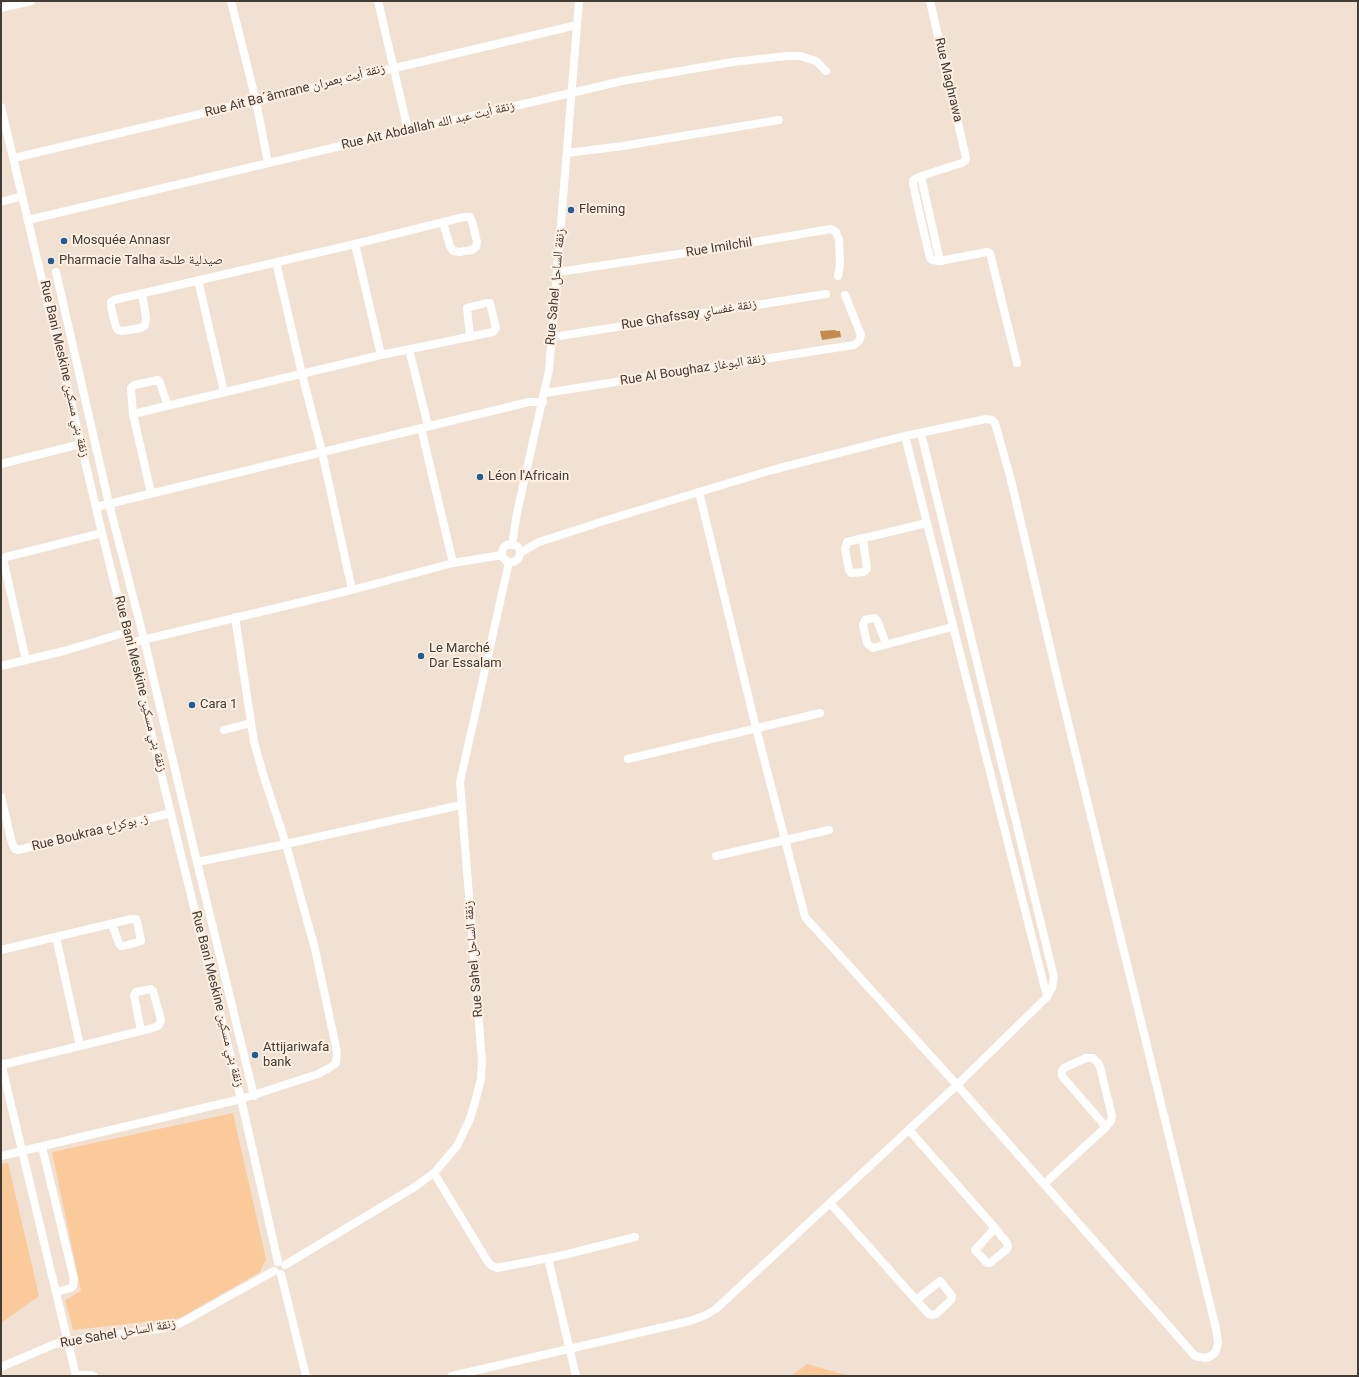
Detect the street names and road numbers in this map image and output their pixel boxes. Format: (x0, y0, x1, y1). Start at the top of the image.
street label: Rue Maghrawa (931, 36, 965, 124)
street label: Rue Ait Ba´âmrane زنقة أيت بعمران (203, 61, 387, 121)
street label: Rue Ait Abdallah زنقة أيت عبد الله (340, 98, 516, 154)
street label: Rue Sahel زنقة الساحل (543, 228, 569, 346)
street label: Rue Imilchil (685, 235, 753, 261)
street label: Rue Bani Meskine زنقة بني مسكين (36, 279, 92, 459)
street label: Rue Ghafssay زنقة غفساي (620, 297, 758, 333)
street label: Rue Al Boughaz زنقة البوغاز (619, 351, 767, 389)
street label: Rue Bani Meskine زنقة بني مسكين (111, 594, 169, 774)
street label: Rue Boukraa ز. بوكراع (30, 811, 150, 855)
street label: Rue Sahel زنقة الساحل (461, 900, 487, 1018)
street label: Rue Bani Meskine زنقة بني مسكين (188, 909, 246, 1089)
street label: Rue Sahel زنقة الساحل (59, 1316, 177, 1352)

